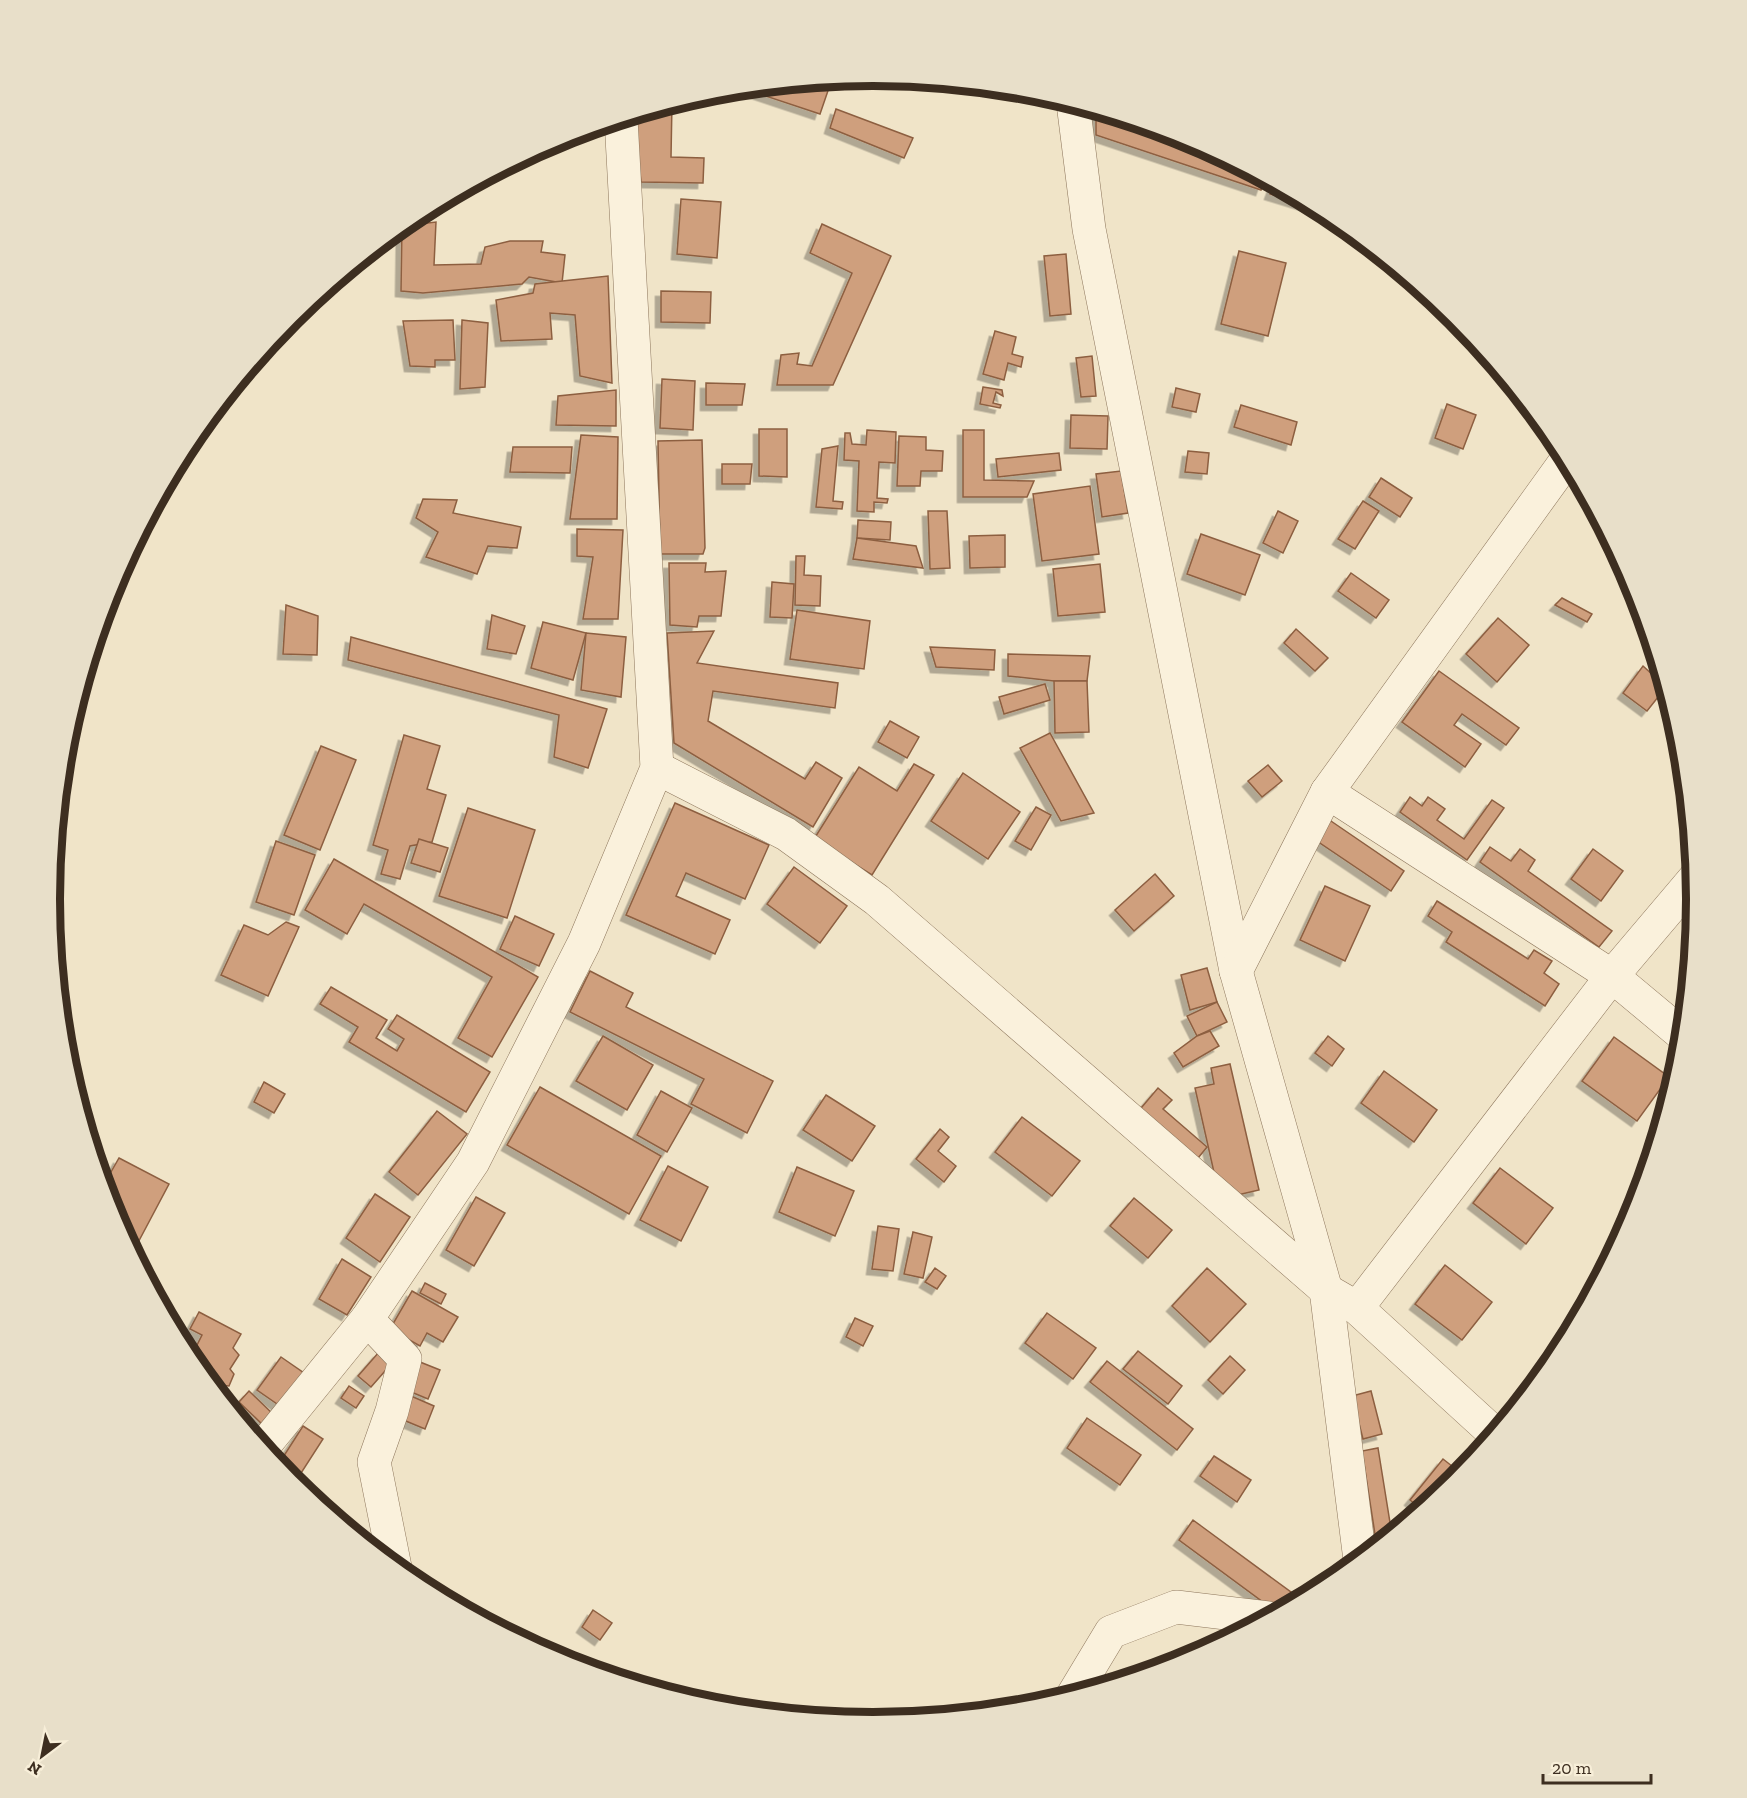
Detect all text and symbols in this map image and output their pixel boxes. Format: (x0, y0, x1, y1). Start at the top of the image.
north arrow (12, 1726, 72, 1786)
scale bar (1543, 1747, 1651, 1785)
text: N (24, 1757, 45, 1780)
text: 20 m (1552, 1757, 1592, 1779)

